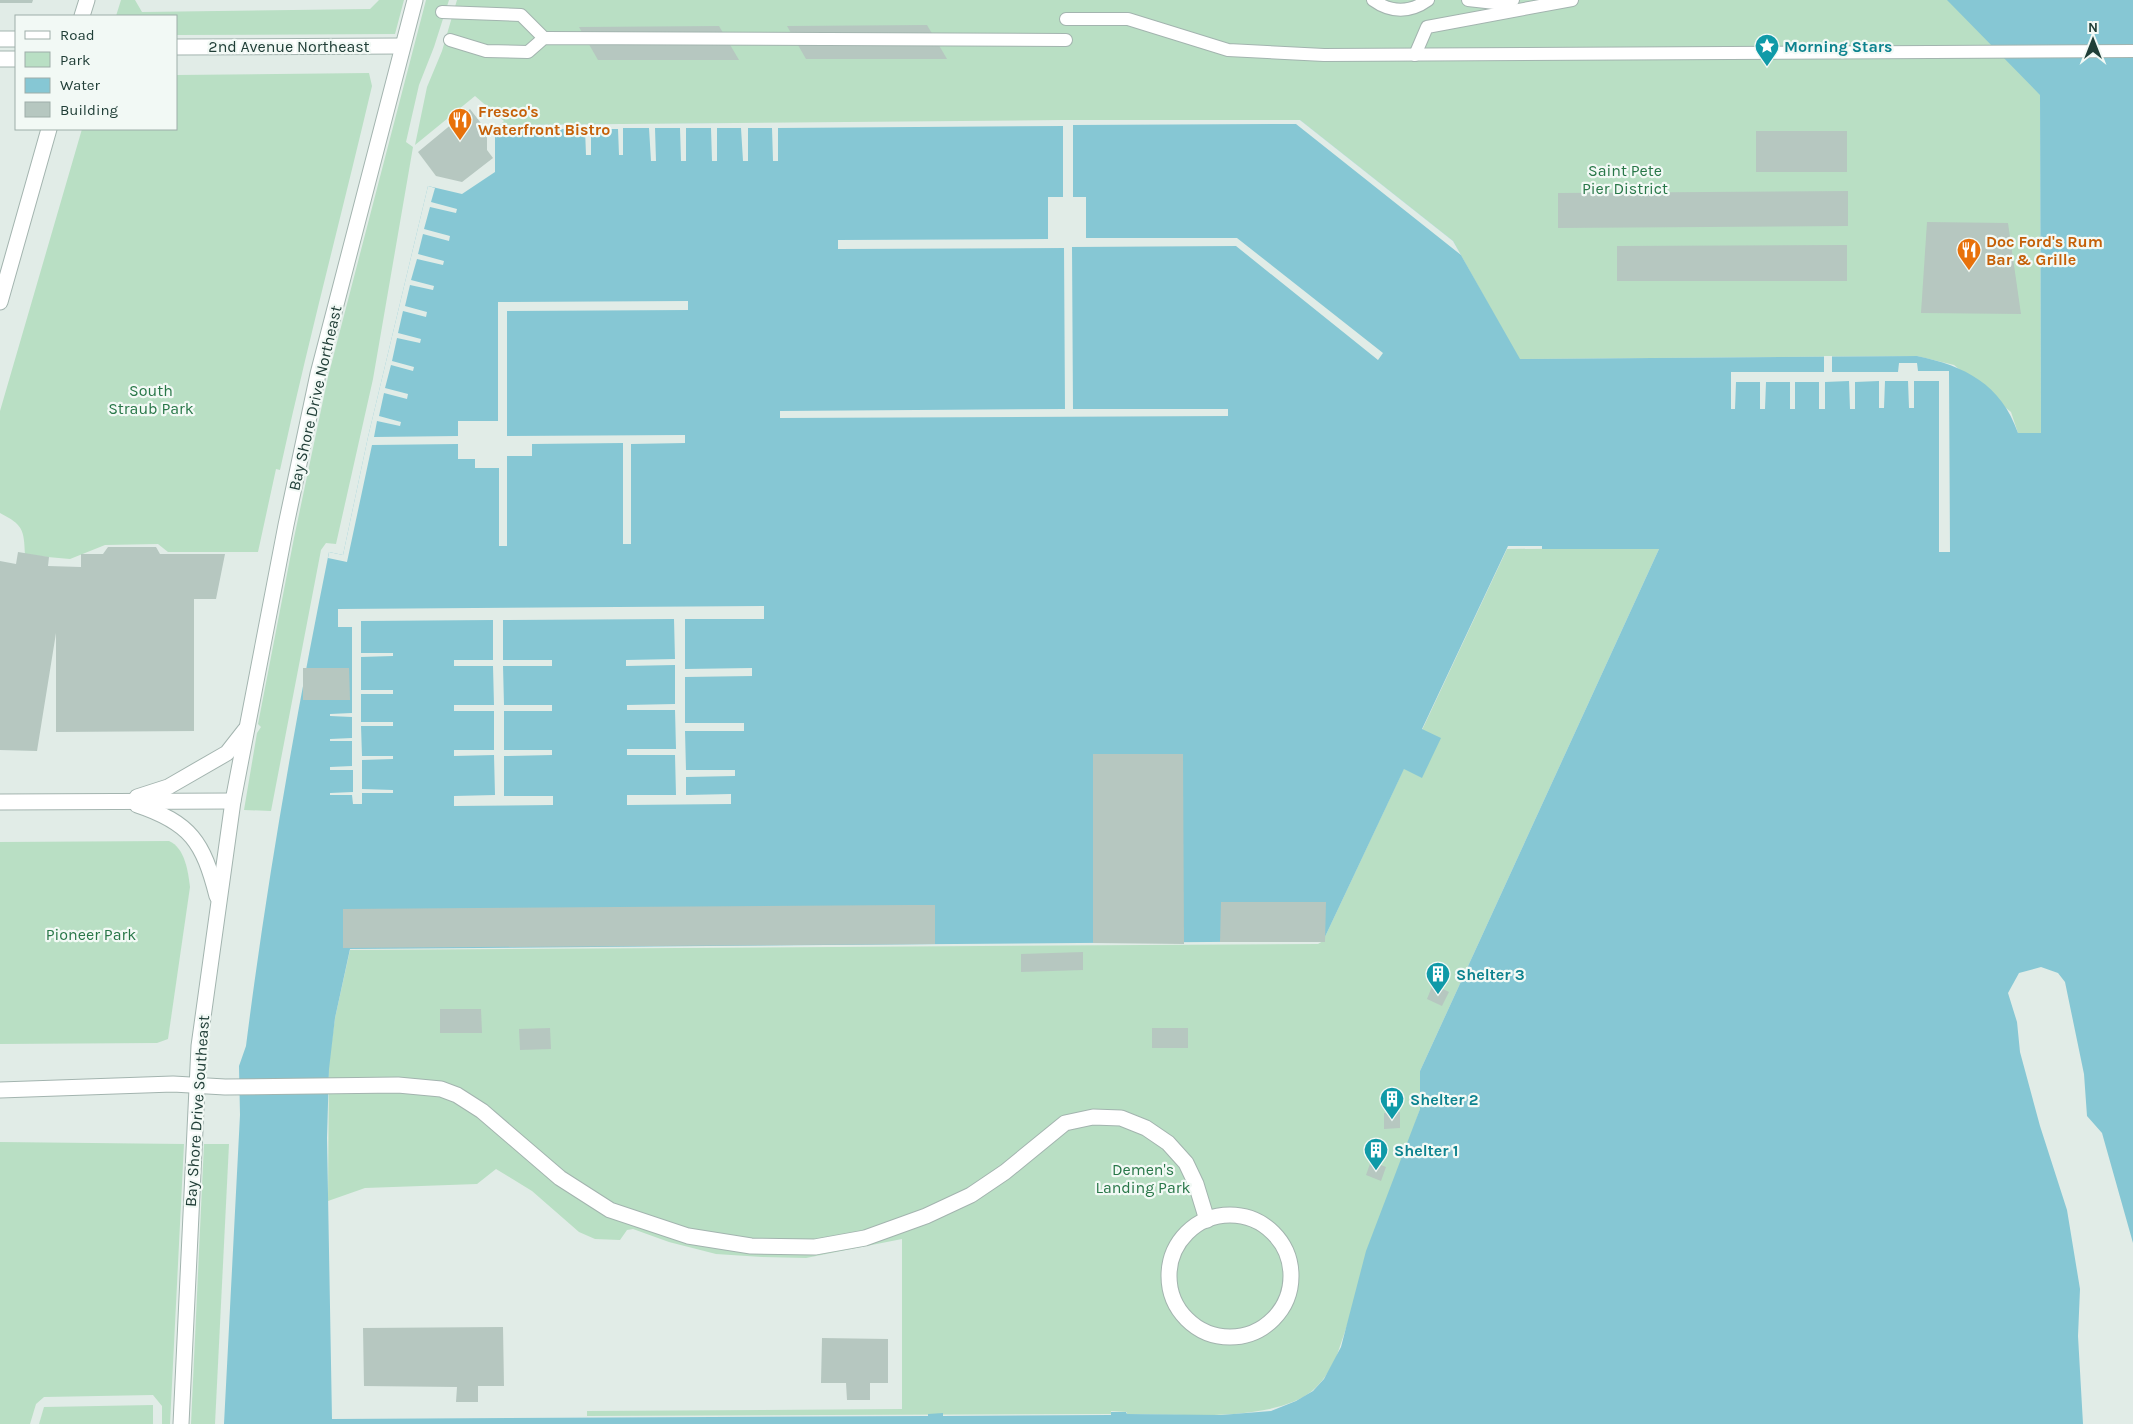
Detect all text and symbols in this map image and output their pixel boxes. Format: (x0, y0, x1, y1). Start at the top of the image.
legend (15, 15, 178, 130)
north arrow (2068, 15, 2118, 65)
text: N (2088, 19, 2098, 36)
text: Road (60, 26, 95, 44)
place icon: Morning Stars (1754, 33, 1780, 67)
street label: 2nd Avenue Northeast (208, 37, 370, 56)
place label: Morning Stars (1784, 37, 1892, 56)
text: Park (60, 51, 90, 69)
text: Water (60, 76, 101, 94)
text: Building (60, 101, 118, 119)
place label: Fresco's Waterfront Bistro (478, 102, 610, 139)
restaurant icon: Fresco's Waterfront Bistro (447, 107, 473, 141)
park label: Saint Pete Pier District (1582, 161, 1668, 198)
place label: Doc Ford's Rum Bar & Grille (1986, 232, 2103, 269)
restaurant icon: Doc Ford's Rum Bar & Grille (1956, 237, 1982, 271)
street label: Bay Shore Drive Northeast (284, 303, 346, 493)
park label: South Straub Park (108, 381, 194, 418)
park label: Pioneer Park (46, 925, 136, 944)
building icon: Shelter 3 (1425, 961, 1451, 995)
place label: Shelter 3 (1456, 965, 1525, 984)
street label: Bay Shore Drive Southeast (181, 1014, 213, 1208)
building icon: Shelter 2 (1379, 1086, 1405, 1120)
place label: Shelter 2 (1410, 1090, 1478, 1109)
building icon: Shelter 1 (1363, 1137, 1389, 1171)
place label: Shelter 1 (1394, 1141, 1458, 1160)
park label: Demen's Landing Park (1095, 1160, 1191, 1197)

